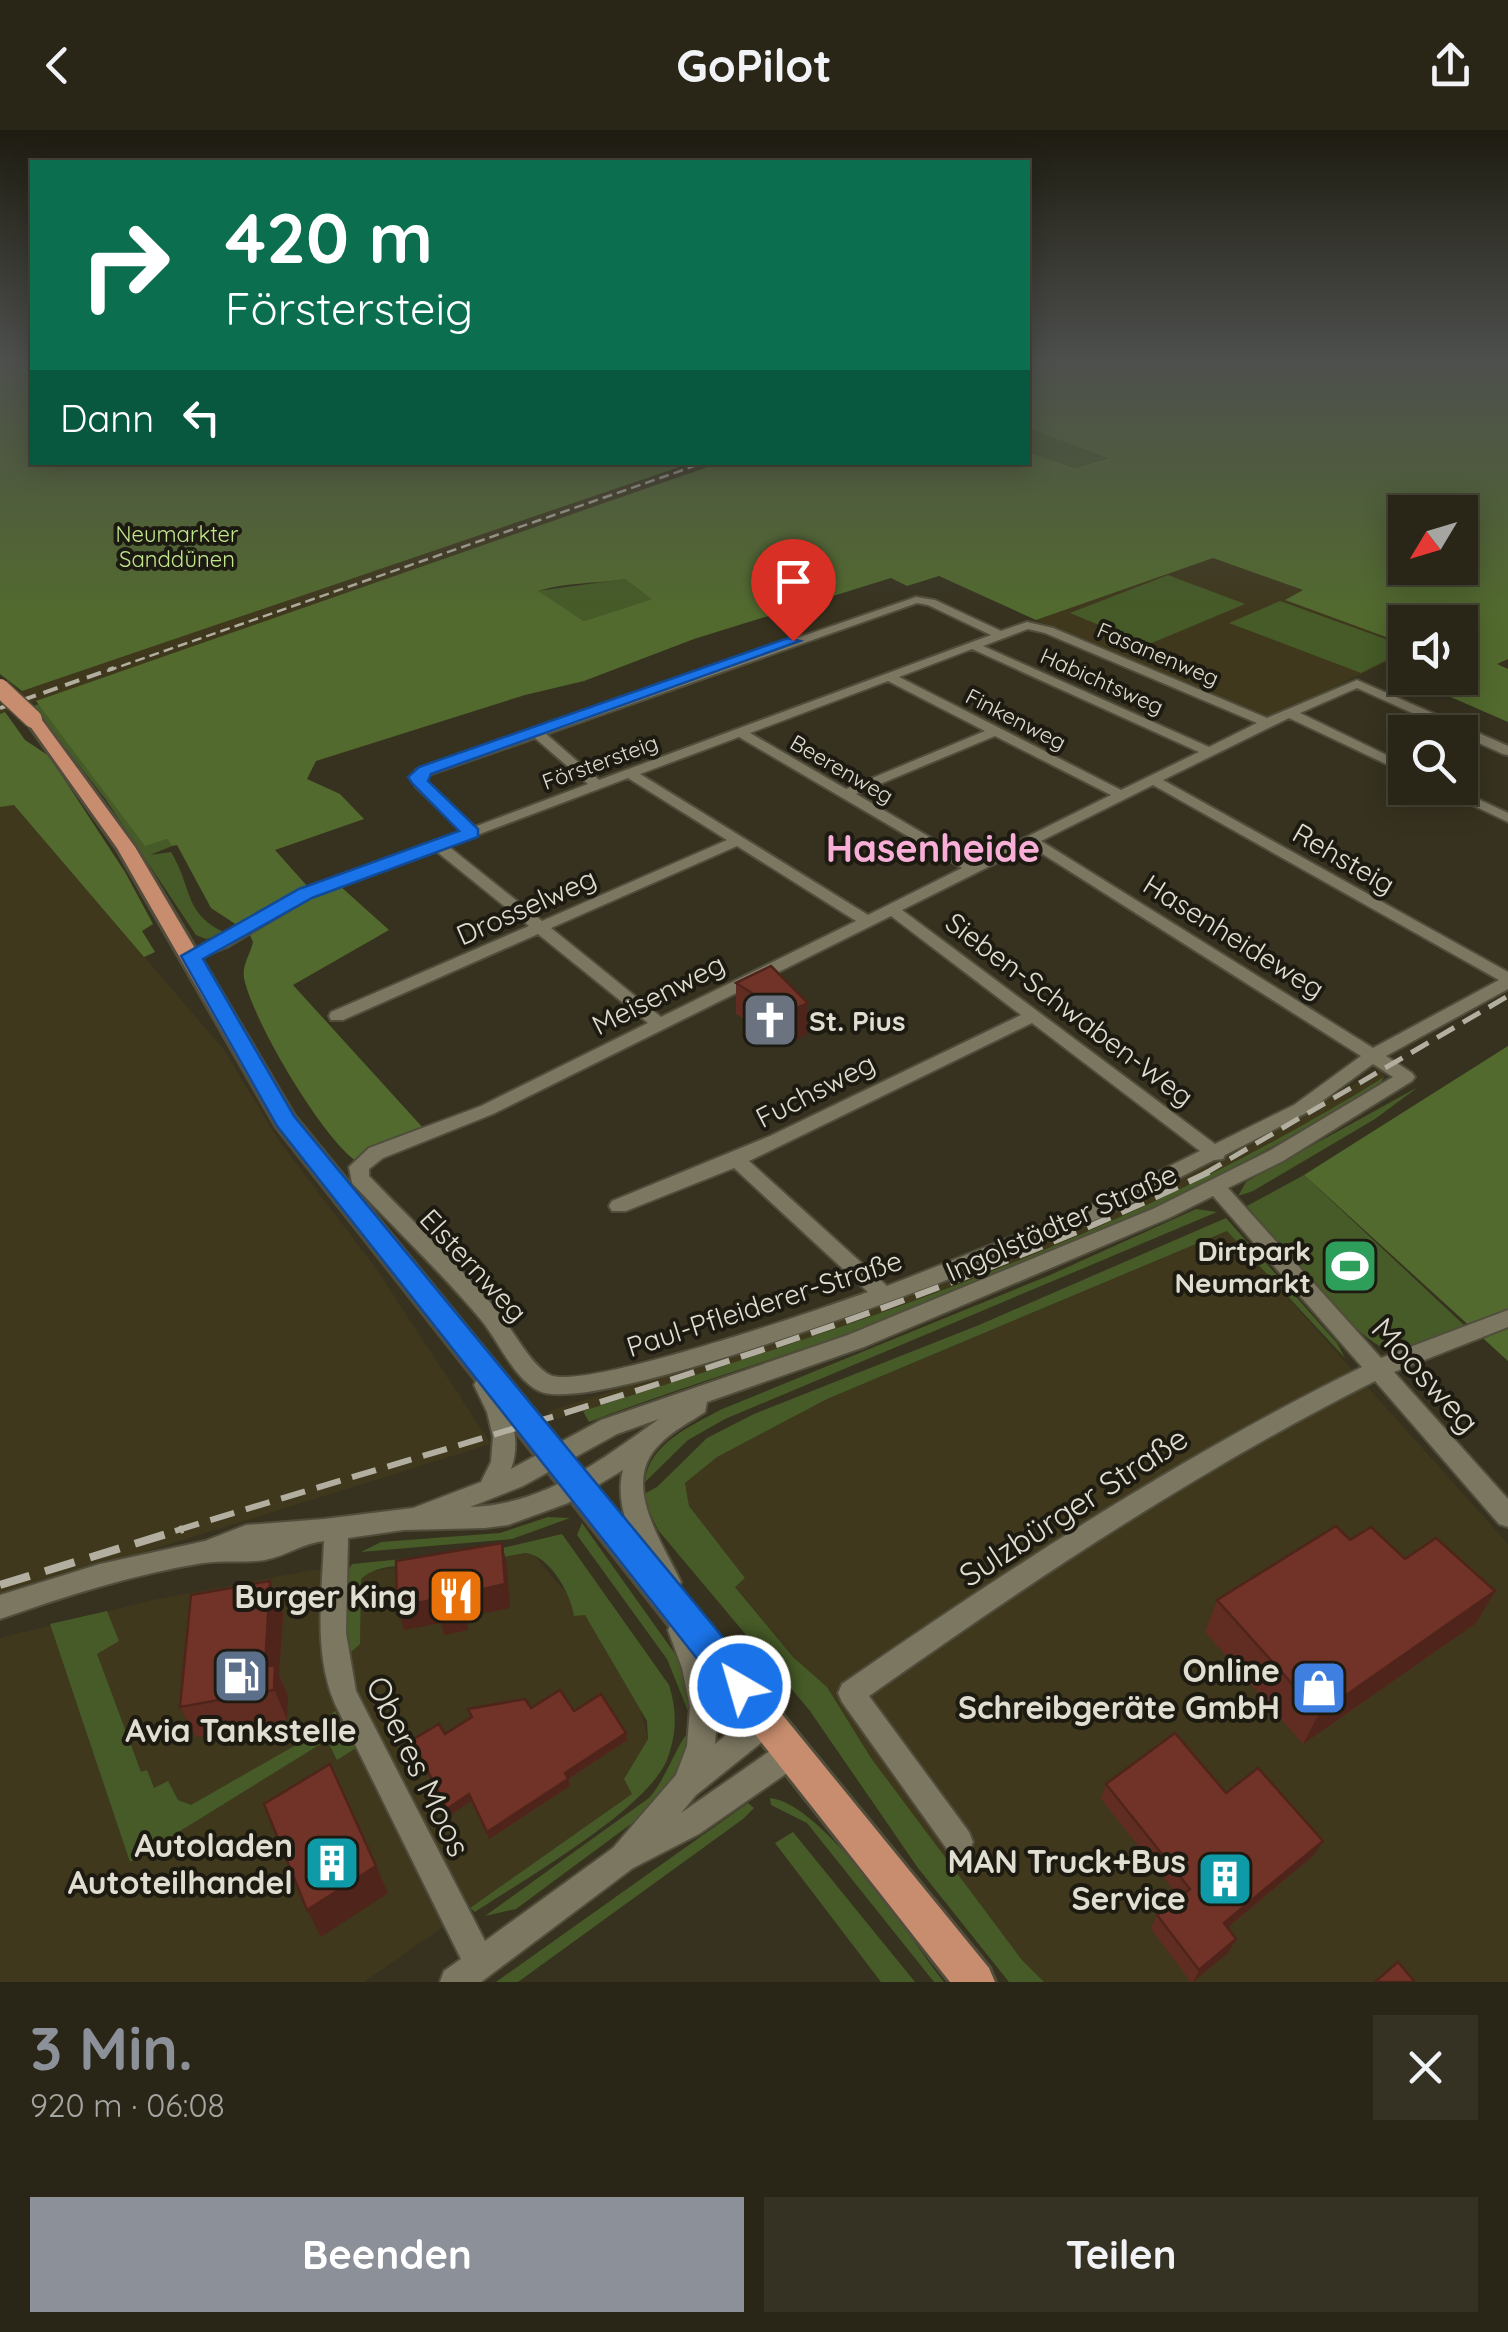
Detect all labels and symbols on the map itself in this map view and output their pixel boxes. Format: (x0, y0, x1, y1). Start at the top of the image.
north arrow (1388, 495, 1478, 585)
park label: Neumarkter Sanddünen (116, 520, 239, 573)
pin (751, 539, 836, 642)
street label: Fasanenweg (1093, 616, 1223, 692)
street label: Habichtsweg (1036, 641, 1168, 721)
street label: Finkenweg (961, 682, 1071, 756)
street label: Förstersteig (538, 728, 662, 796)
street label: Beerenweg (785, 728, 899, 810)
street label: Rehsteig (1287, 815, 1401, 901)
district label: Hasenheide (826, 824, 1040, 872)
street label: Drosselweg (451, 860, 601, 952)
street label: Hasenheideweg (1137, 866, 1331, 1006)
street label: Sieben-Schwaben-Weg (939, 904, 1201, 1114)
street label: Meisenweg (586, 946, 730, 1042)
church icon: St. Pius (740, 990, 800, 1050)
place label: St. Pius (809, 1003, 905, 1038)
street label: Fuchsweg (750, 1045, 880, 1135)
street label: Ingolstädter Straße (940, 1155, 1182, 1289)
street label: Elsternweg (413, 1201, 535, 1329)
place label: Dirtpark Neumarkt (1175, 1233, 1311, 1300)
sports icon: Dirtpark Neumarkt (1320, 1236, 1380, 1296)
street label: Paul-Pfleiderer-Straße (622, 1242, 906, 1364)
street label: Moosweg (1364, 1309, 1488, 1441)
street label: Sulzbürger Straße (951, 1417, 1195, 1595)
restaurant icon: Burger King (426, 1566, 486, 1626)
place label: Burger King (234, 1576, 417, 1616)
position arrow (688, 1634, 792, 1738)
fuel station icon: Avia Tankstelle (211, 1646, 271, 1706)
place label: Online Schreibgeräte GmbH (958, 1650, 1280, 1727)
shop icon: Online Schreibgeräte GmbH (1289, 1658, 1349, 1718)
street label: Oberes Moos (358, 1669, 480, 1863)
place label: Avia Tankstelle (125, 1710, 357, 1750)
place label: Autoladen Autoteilhandel (68, 1825, 293, 1902)
building icon: Autoladen Autoteilhandel (302, 1833, 362, 1893)
place label: MAN Truck+Bus Service (948, 1841, 1186, 1918)
building icon: MAN Truck+Bus Service (1195, 1849, 1255, 1909)

